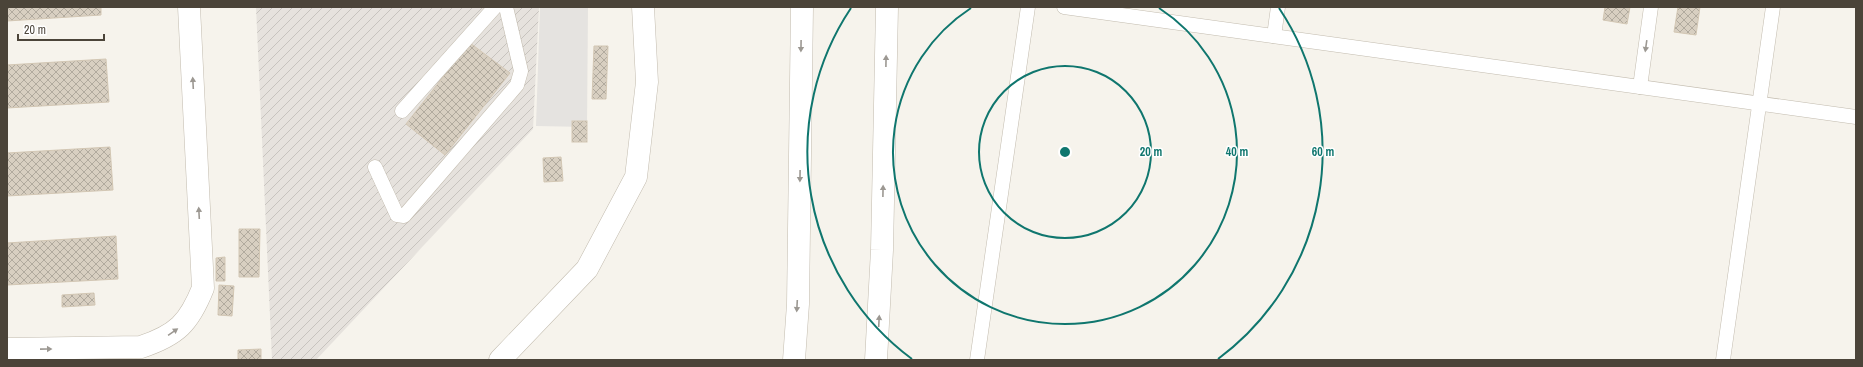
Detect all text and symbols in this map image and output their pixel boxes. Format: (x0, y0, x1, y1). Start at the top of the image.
scale bar (18, 16, 104, 42)
text: 20 m (24, 22, 46, 38)
one-way arrow (798, 40, 805, 52)
one-way arrow (1643, 40, 1649, 52)
one-way arrow (883, 54, 889, 67)
one-way arrow (189, 77, 196, 89)
text: 20 m (1140, 144, 1162, 160)
text: 40 m (1226, 144, 1248, 160)
text: 60 m (1312, 144, 1334, 160)
centre of rings (1058, 145, 1072, 159)
one-way arrow (797, 170, 803, 183)
one-way arrow (880, 184, 886, 197)
one-way arrow (196, 206, 202, 219)
one-way arrow (794, 300, 801, 312)
one-way arrow (875, 315, 882, 327)
one-way arrow (167, 328, 178, 336)
one-way arrow (40, 345, 52, 352)

